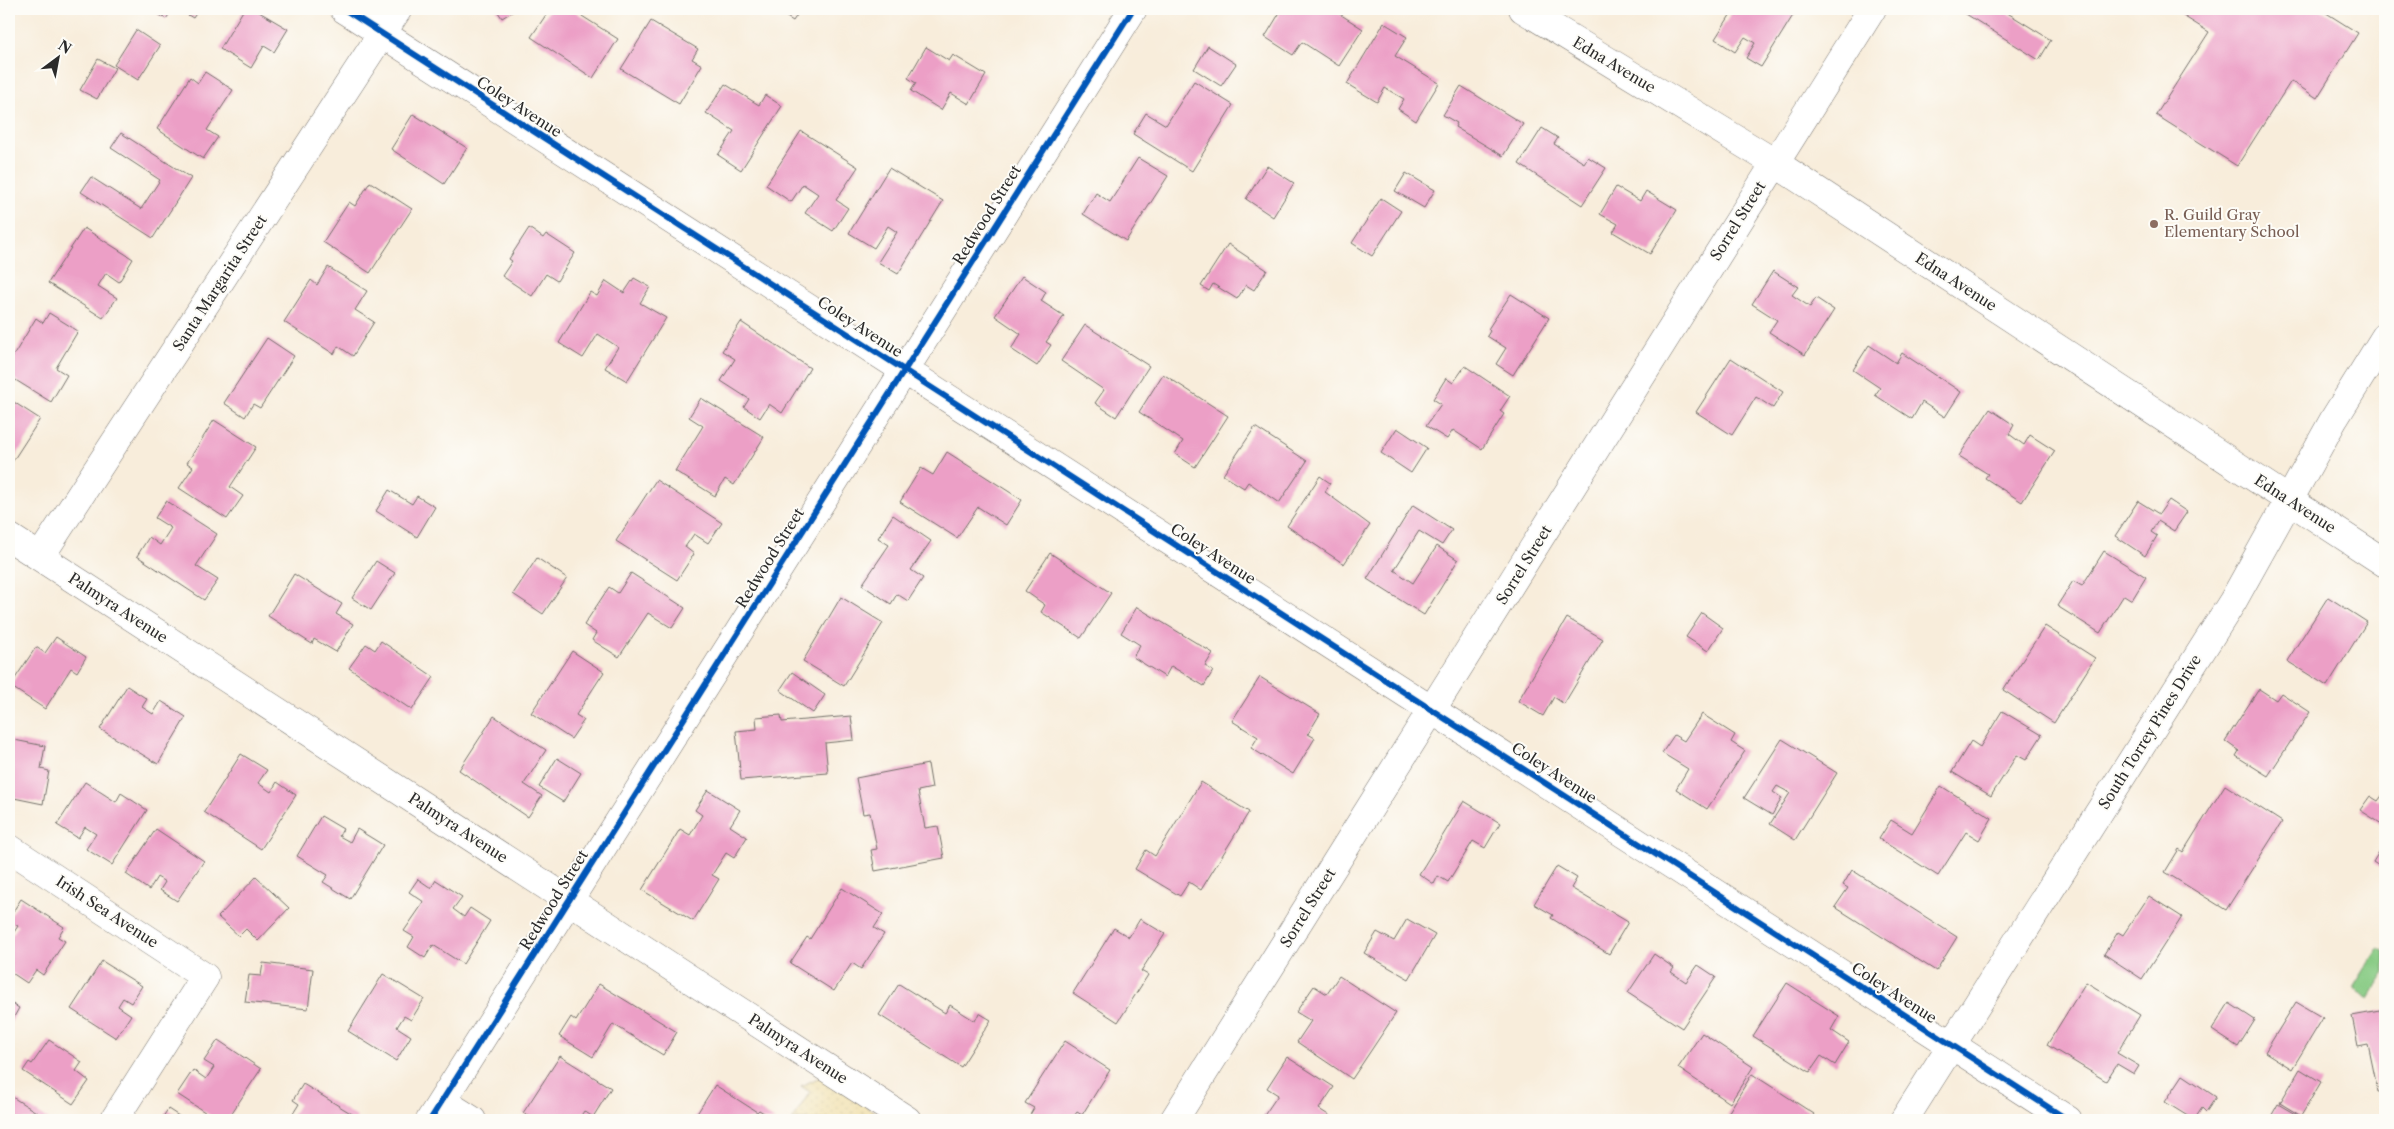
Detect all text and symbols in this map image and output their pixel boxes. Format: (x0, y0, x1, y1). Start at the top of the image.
north arrow (32, 32, 82, 82)
street label: Edna Avenue (1569, 32, 1659, 97)
text: N (55, 36, 75, 58)
street label: Coley Avenue (473, 72, 566, 141)
street label: Redwood Street (948, 161, 1025, 268)
street label: Sorrel Street (1706, 177, 1770, 264)
place label: R. Guild Gray Elementary School (2164, 205, 2300, 241)
street label: Santa Margarita Street (168, 210, 271, 354)
marker: R. Guild Gray Elementary School (2148, 218, 2160, 230)
street label: Edna Avenue (1912, 248, 2001, 315)
street label: Coley Avenue (814, 292, 907, 361)
street label: Edna Avenue (2251, 470, 2340, 537)
street label: Redwood Street (731, 504, 808, 611)
street label: Coley Avenue (1167, 519, 1260, 588)
street label: Sorrel Street (1492, 521, 1556, 608)
street label: Palmyra Avenue (65, 568, 172, 647)
street label: South Torrey Pines Drive (2094, 651, 2205, 813)
street label: Coley Avenue (1508, 738, 1601, 807)
street label: Palmyra Avenue (405, 788, 512, 867)
street label: Redwood Street (515, 846, 592, 953)
street label: Sorrel Street (1276, 864, 1340, 951)
street label: Irish Sea Avenue (52, 871, 162, 952)
street label: Coley Avenue (1848, 958, 1941, 1027)
street label: Palmyra Avenue (745, 1009, 852, 1088)

